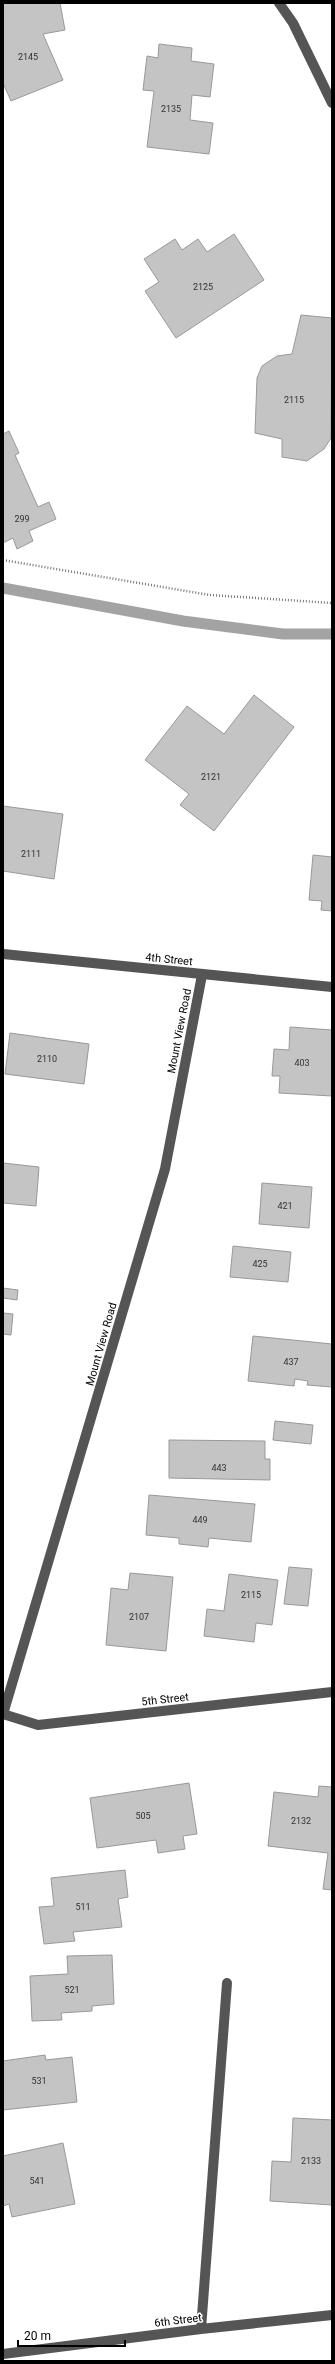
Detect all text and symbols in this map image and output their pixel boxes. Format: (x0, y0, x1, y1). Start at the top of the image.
house number: 2145 (18, 52, 38, 62)
house number: 2135 (161, 104, 181, 114)
house number: 2125 (193, 282, 213, 292)
house number: 2115 (284, 395, 304, 405)
house number: 299 (14, 514, 30, 524)
house number: 2121 (201, 772, 221, 782)
house number: 2111 (21, 849, 41, 859)
street label: 4th Street (145, 951, 194, 968)
street label: Mount View Road (165, 988, 194, 1075)
house number: 2110 (37, 1054, 57, 1064)
house number: 403 (294, 1058, 310, 1068)
house number: 421 (277, 1201, 293, 1211)
house number: 425 (252, 1259, 268, 1269)
street label: Mount View Road (83, 1301, 120, 1387)
house number: 437 (283, 1357, 299, 1367)
house number: 443 (211, 1463, 227, 1473)
house number: 449 (192, 1515, 208, 1525)
house number: 2115 (241, 1590, 261, 1600)
house number: 2107 (129, 1612, 149, 1622)
street label: 5th Street (141, 1691, 190, 1708)
house number: 505 (135, 1811, 151, 1821)
house number: 2132 (291, 1816, 311, 1826)
house number: 511 (75, 1902, 91, 1912)
house number: 521 (64, 1985, 80, 1995)
house number: 531 (31, 2076, 47, 2086)
house number: 2133 (301, 2156, 321, 2166)
house number: 541 (29, 2176, 45, 2186)
street label: 6th Street (154, 2311, 203, 2330)
scale bar (18, 2322, 125, 2348)
text: 20 m (24, 2329, 51, 2343)

